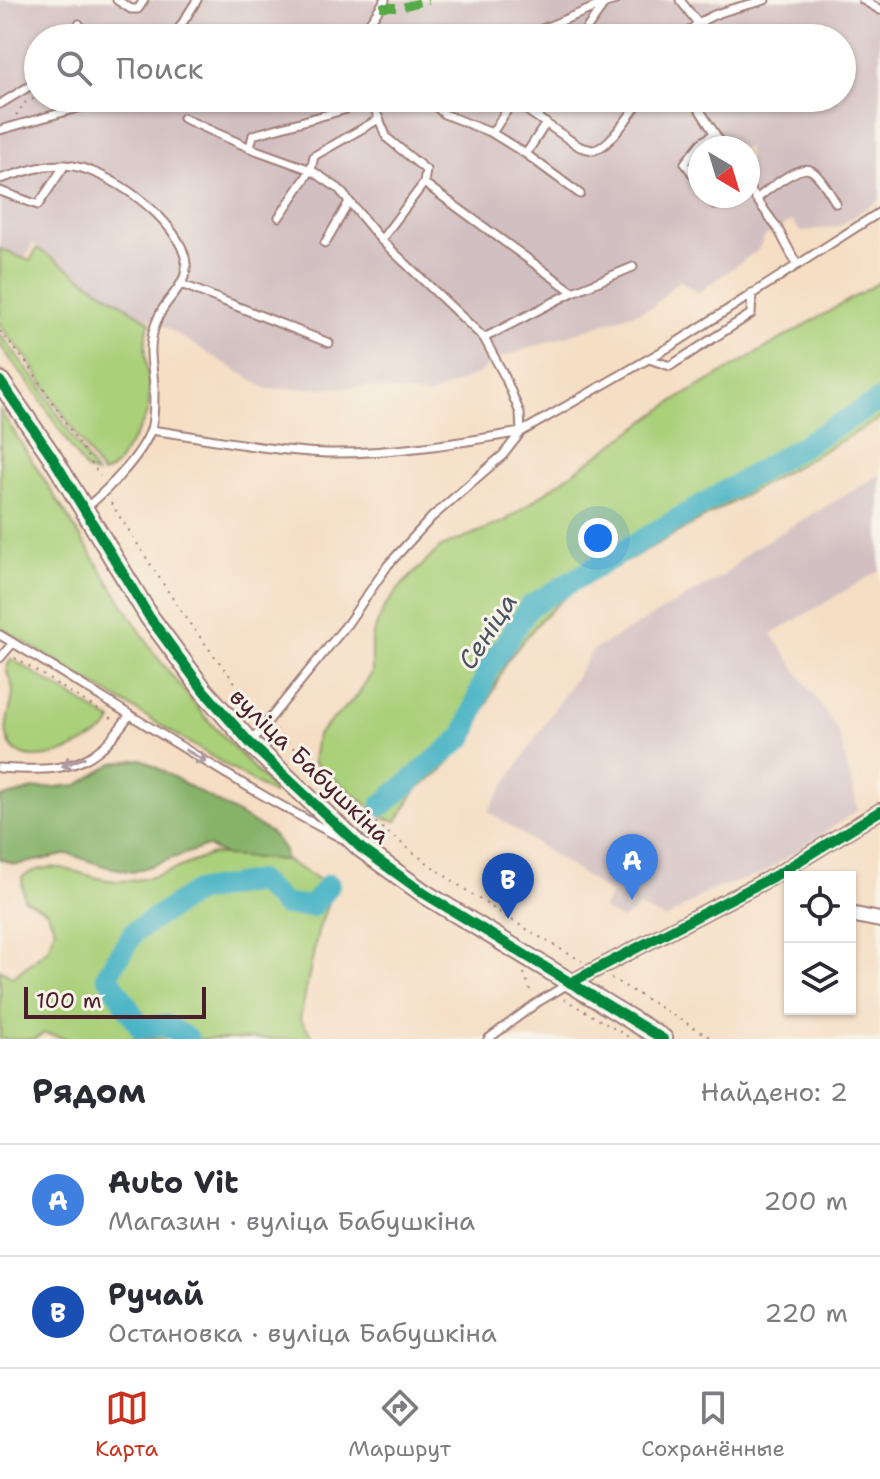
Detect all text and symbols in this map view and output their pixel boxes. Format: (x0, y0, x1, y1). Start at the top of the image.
search box (24, 24, 856, 112)
icon: search (52, 46, 96, 90)
text: Поиск (116, 48, 204, 89)
north arrow (688, 136, 760, 208)
your location (578, 518, 618, 558)
water label: Сеніца (449, 586, 525, 676)
street label: вуліца Бабушкіна (223, 681, 397, 851)
one-way arrow (184, 748, 207, 764)
one-way arrow (61, 756, 86, 770)
pin: A (606, 834, 658, 900)
pin: B (482, 853, 534, 919)
map controls (784, 871, 856, 1015)
button: locate (784, 871, 856, 943)
button: layers (784, 943, 856, 1015)
scale bar (24, 983, 206, 1019)
text: 100 m (36, 986, 102, 1015)
text: Рядом (32, 1068, 146, 1114)
text: Найдено: 2 (701, 1074, 848, 1109)
text: Auto Vit (108, 1162, 239, 1203)
text: A (48, 1183, 68, 1218)
text: 200 m (763, 1183, 848, 1218)
text: Магазин · вуліца Бабушкіна (108, 1203, 475, 1238)
text: Ручай (108, 1274, 204, 1315)
text: B (50, 1295, 66, 1330)
text: 220 m (764, 1295, 848, 1330)
text: Остановка · вуліца Бабушкіна (108, 1315, 497, 1350)
tab: Карта (95, 1386, 158, 1463)
tab: Маршрут (348, 1386, 451, 1463)
tab: Сохранённые (641, 1386, 785, 1463)

